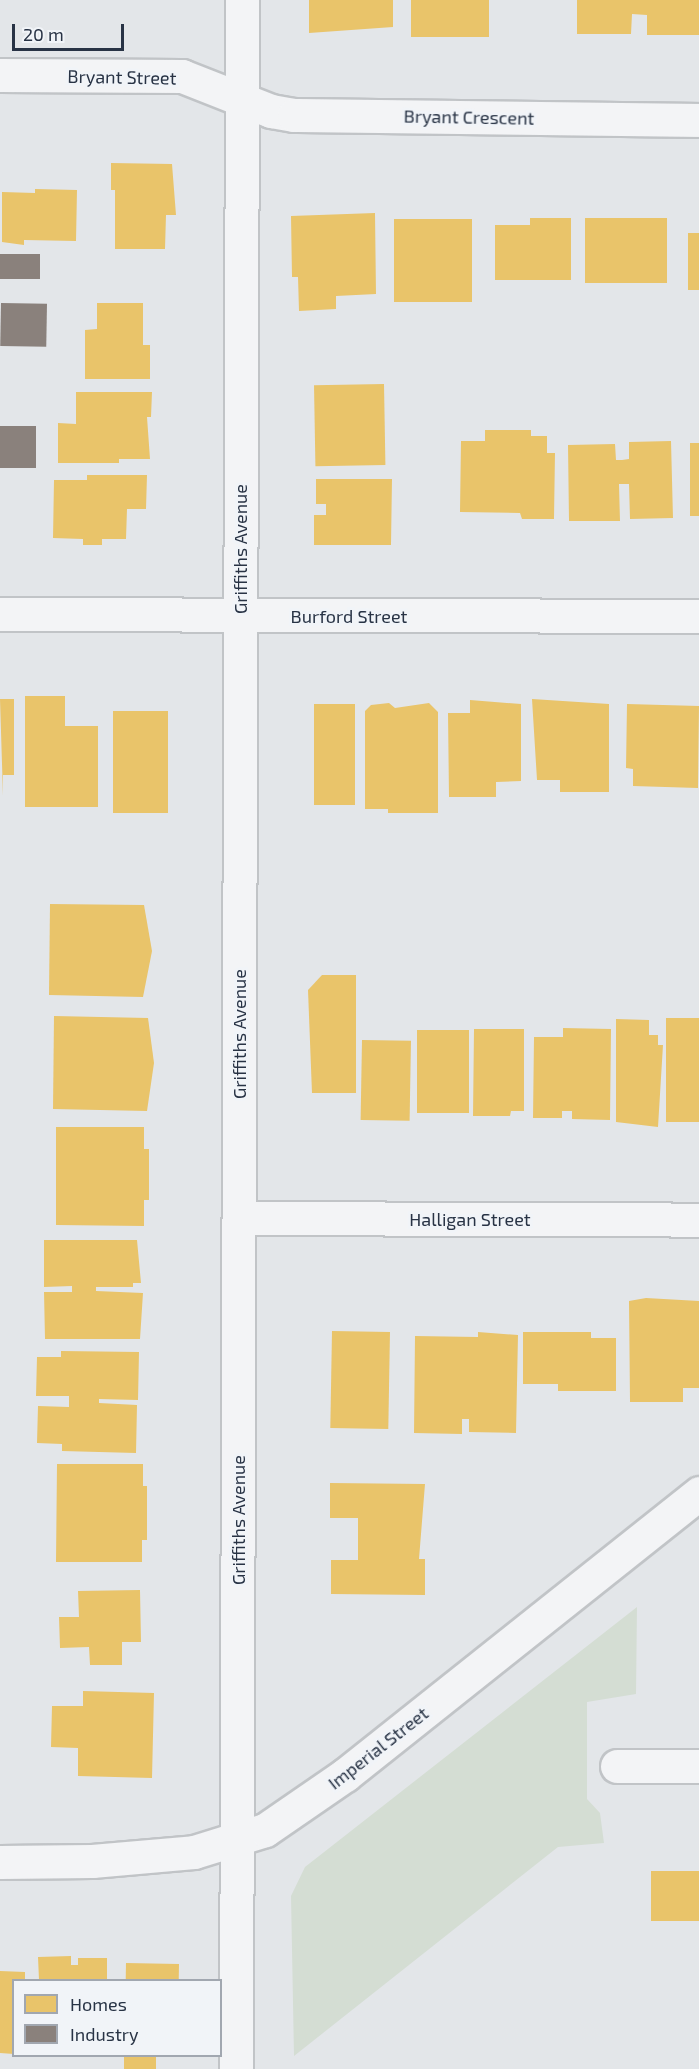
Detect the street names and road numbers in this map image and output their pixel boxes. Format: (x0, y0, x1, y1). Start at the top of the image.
street label: Bryant Street (67, 65, 177, 89)
street label: Bryant Crescent (403, 105, 535, 129)
street label: Griffiths Avenue (229, 484, 251, 614)
street label: Burford Street (291, 605, 407, 627)
street label: Griffiths Avenue (228, 969, 250, 1099)
street label: Halligan Street (409, 1208, 531, 1230)
street label: Griffiths Avenue (227, 1455, 249, 1585)
street label: Imperial Street (323, 1702, 433, 1794)

